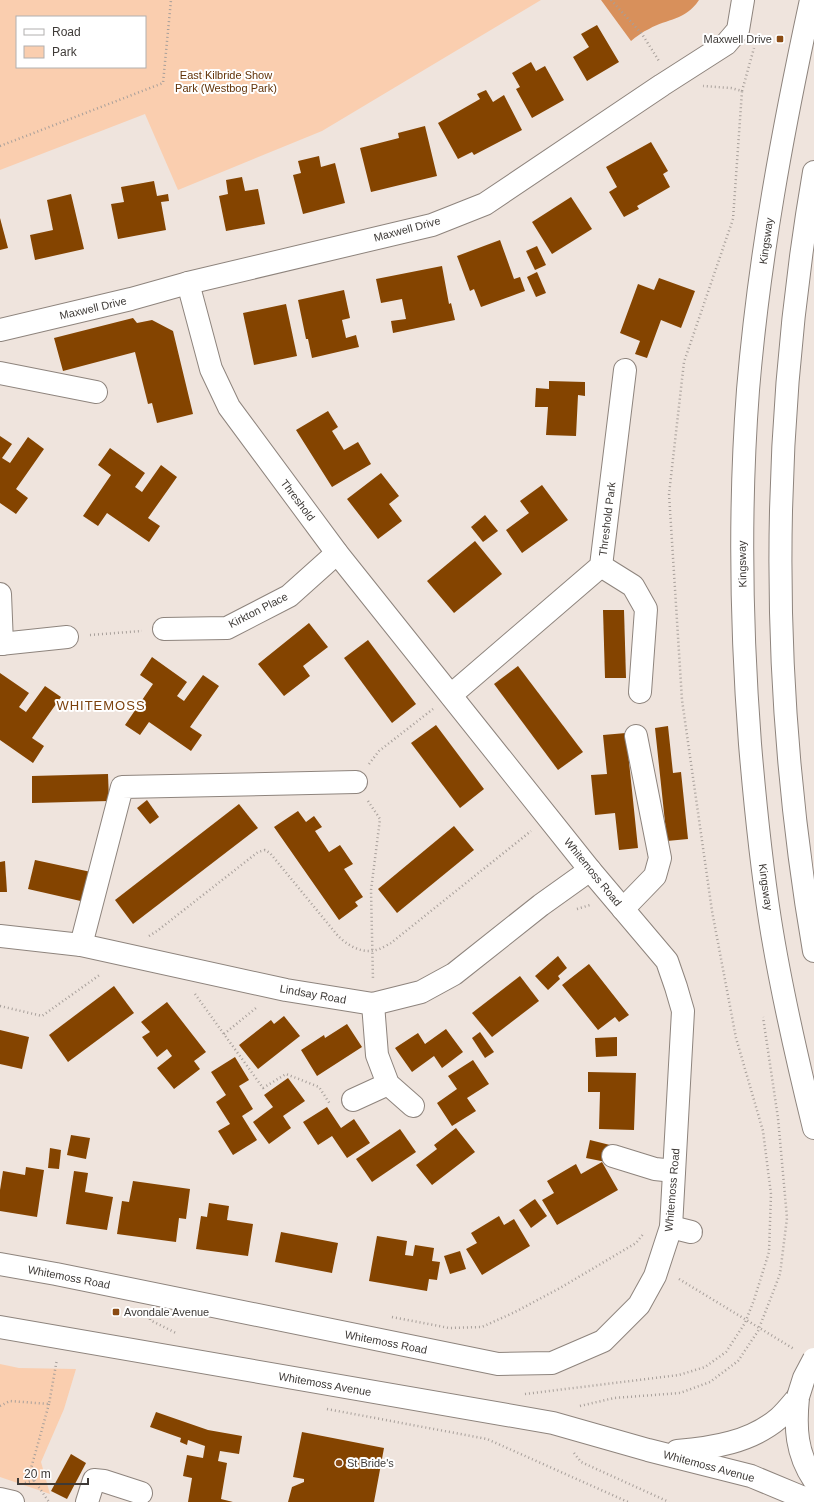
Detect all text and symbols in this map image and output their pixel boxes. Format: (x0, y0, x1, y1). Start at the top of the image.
legend (16, 16, 146, 68)
text: Road (52, 25, 81, 39)
place label: Maxwell Drive (704, 33, 772, 45)
marker: Maxwell Drive (775, 34, 785, 44)
text: Park (52, 45, 78, 59)
park label: East Kilbride Show Park (Westbog Park) (175, 69, 277, 94)
street label: Maxwell Drive (372, 214, 442, 244)
street label: Kingsway (757, 216, 775, 265)
street label: Maxwell Drive (58, 294, 128, 322)
street label: Threshold (278, 477, 318, 523)
street label: Threshold Park (596, 481, 618, 557)
street label: Kingsway (736, 540, 748, 588)
street label: Kirkton Place (226, 590, 290, 630)
district label: WHITEMOSS (56, 698, 146, 713)
street label: Whitemoss Road (562, 836, 624, 908)
street label: Kingsway (757, 863, 775, 912)
street label: Lindsay Road (279, 982, 347, 1006)
street label: Whitemoss Road (662, 1148, 682, 1232)
street label: Whitemoss Road (27, 1263, 111, 1291)
place label: Avondale Avenue (124, 1306, 209, 1318)
marker: Avondale Avenue (111, 1307, 121, 1317)
street label: Whitemoss Road (344, 1328, 428, 1356)
street label: Whitemoss Avenue (278, 1370, 372, 1398)
street label: Whitemoss Avenue (662, 1448, 756, 1484)
place label: St Bride's (347, 1457, 394, 1469)
marker: St Bride's (334, 1458, 344, 1468)
scale bar (18, 1460, 88, 1486)
text: 20 m (24, 1467, 51, 1481)

